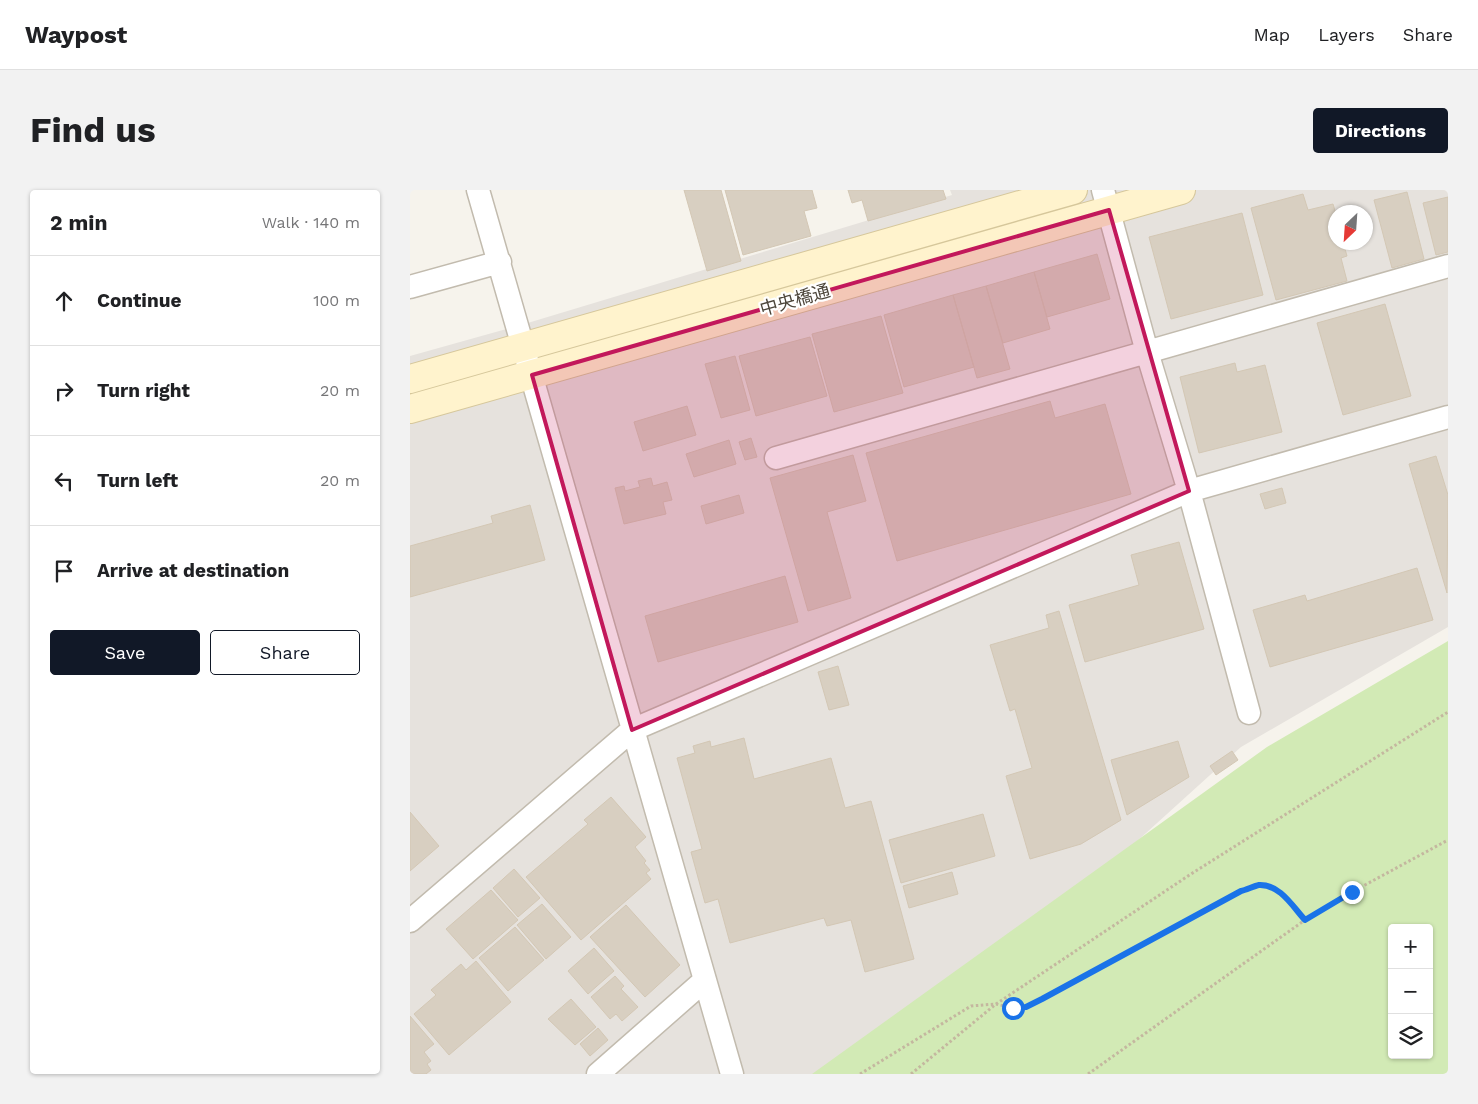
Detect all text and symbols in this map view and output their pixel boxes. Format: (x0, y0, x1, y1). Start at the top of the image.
text: Waypost (25, 21, 127, 49)
text: Map (1253, 24, 1290, 45)
text: Layers (1318, 24, 1375, 45)
text: Share (1403, 24, 1453, 45)
button: Directions (1313, 108, 1448, 153)
text: Find us (30, 109, 156, 151)
north arrow (1328, 205, 1373, 250)
text: 2 min (50, 210, 107, 235)
text: Walk · 140 m (262, 213, 360, 232)
street label: 中央橋通 (757, 280, 832, 320)
icon: ahead (50, 287, 78, 315)
text: Continue (97, 289, 181, 312)
text: 100 m (313, 291, 360, 310)
icon: right (50, 377, 78, 405)
text: Turn right (97, 379, 190, 402)
text: 20 m (320, 381, 360, 400)
icon: left (50, 467, 78, 495)
text: Turn left (97, 469, 178, 492)
text: 20 m (320, 471, 360, 490)
icon: arrive (50, 557, 78, 585)
text: Arrive at destination (97, 559, 289, 582)
button: Save (50, 630, 200, 675)
button: Share (210, 630, 360, 675)
route end (1341, 881, 1364, 904)
map controls (1388, 924, 1433, 1059)
button: + (1388, 924, 1433, 969)
button: − (1388, 969, 1433, 1014)
route start (1002, 997, 1025, 1020)
button: layers (1388, 1014, 1433, 1059)

